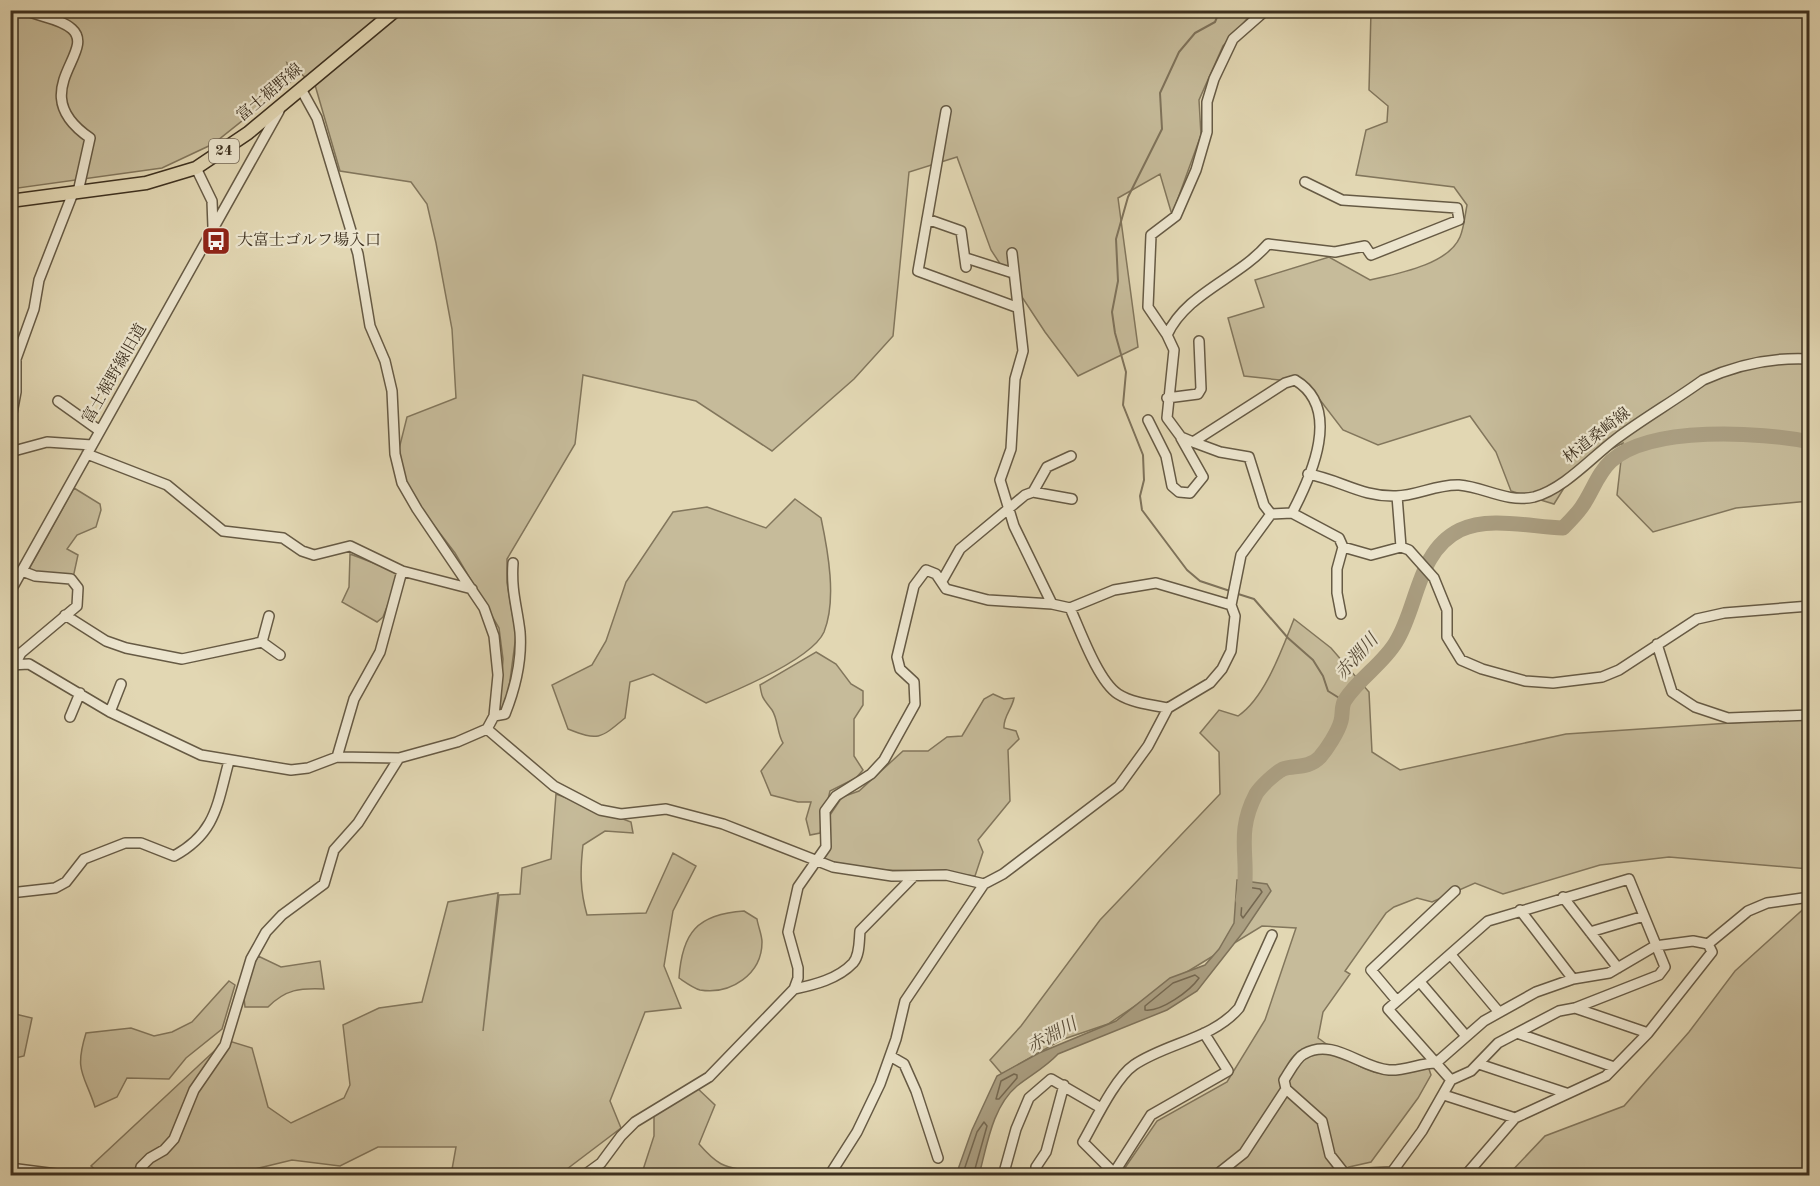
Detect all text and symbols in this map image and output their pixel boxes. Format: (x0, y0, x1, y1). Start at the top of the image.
street label: 富士裾野線 (233, 60, 306, 125)
road number: 24 (209, 139, 239, 163)
bus stop icon: 大富士ゴルフ場入口 (200, 225, 232, 257)
place label: 大富士ゴルフ場入口 (237, 231, 381, 249)
street label: 富士裾野線旧道 (78, 320, 150, 427)
street label: 林道桑崎線 (1559, 403, 1633, 467)
water label: 赤淵川 (1331, 628, 1383, 683)
water label: 赤淵川 (1023, 1013, 1082, 1057)

